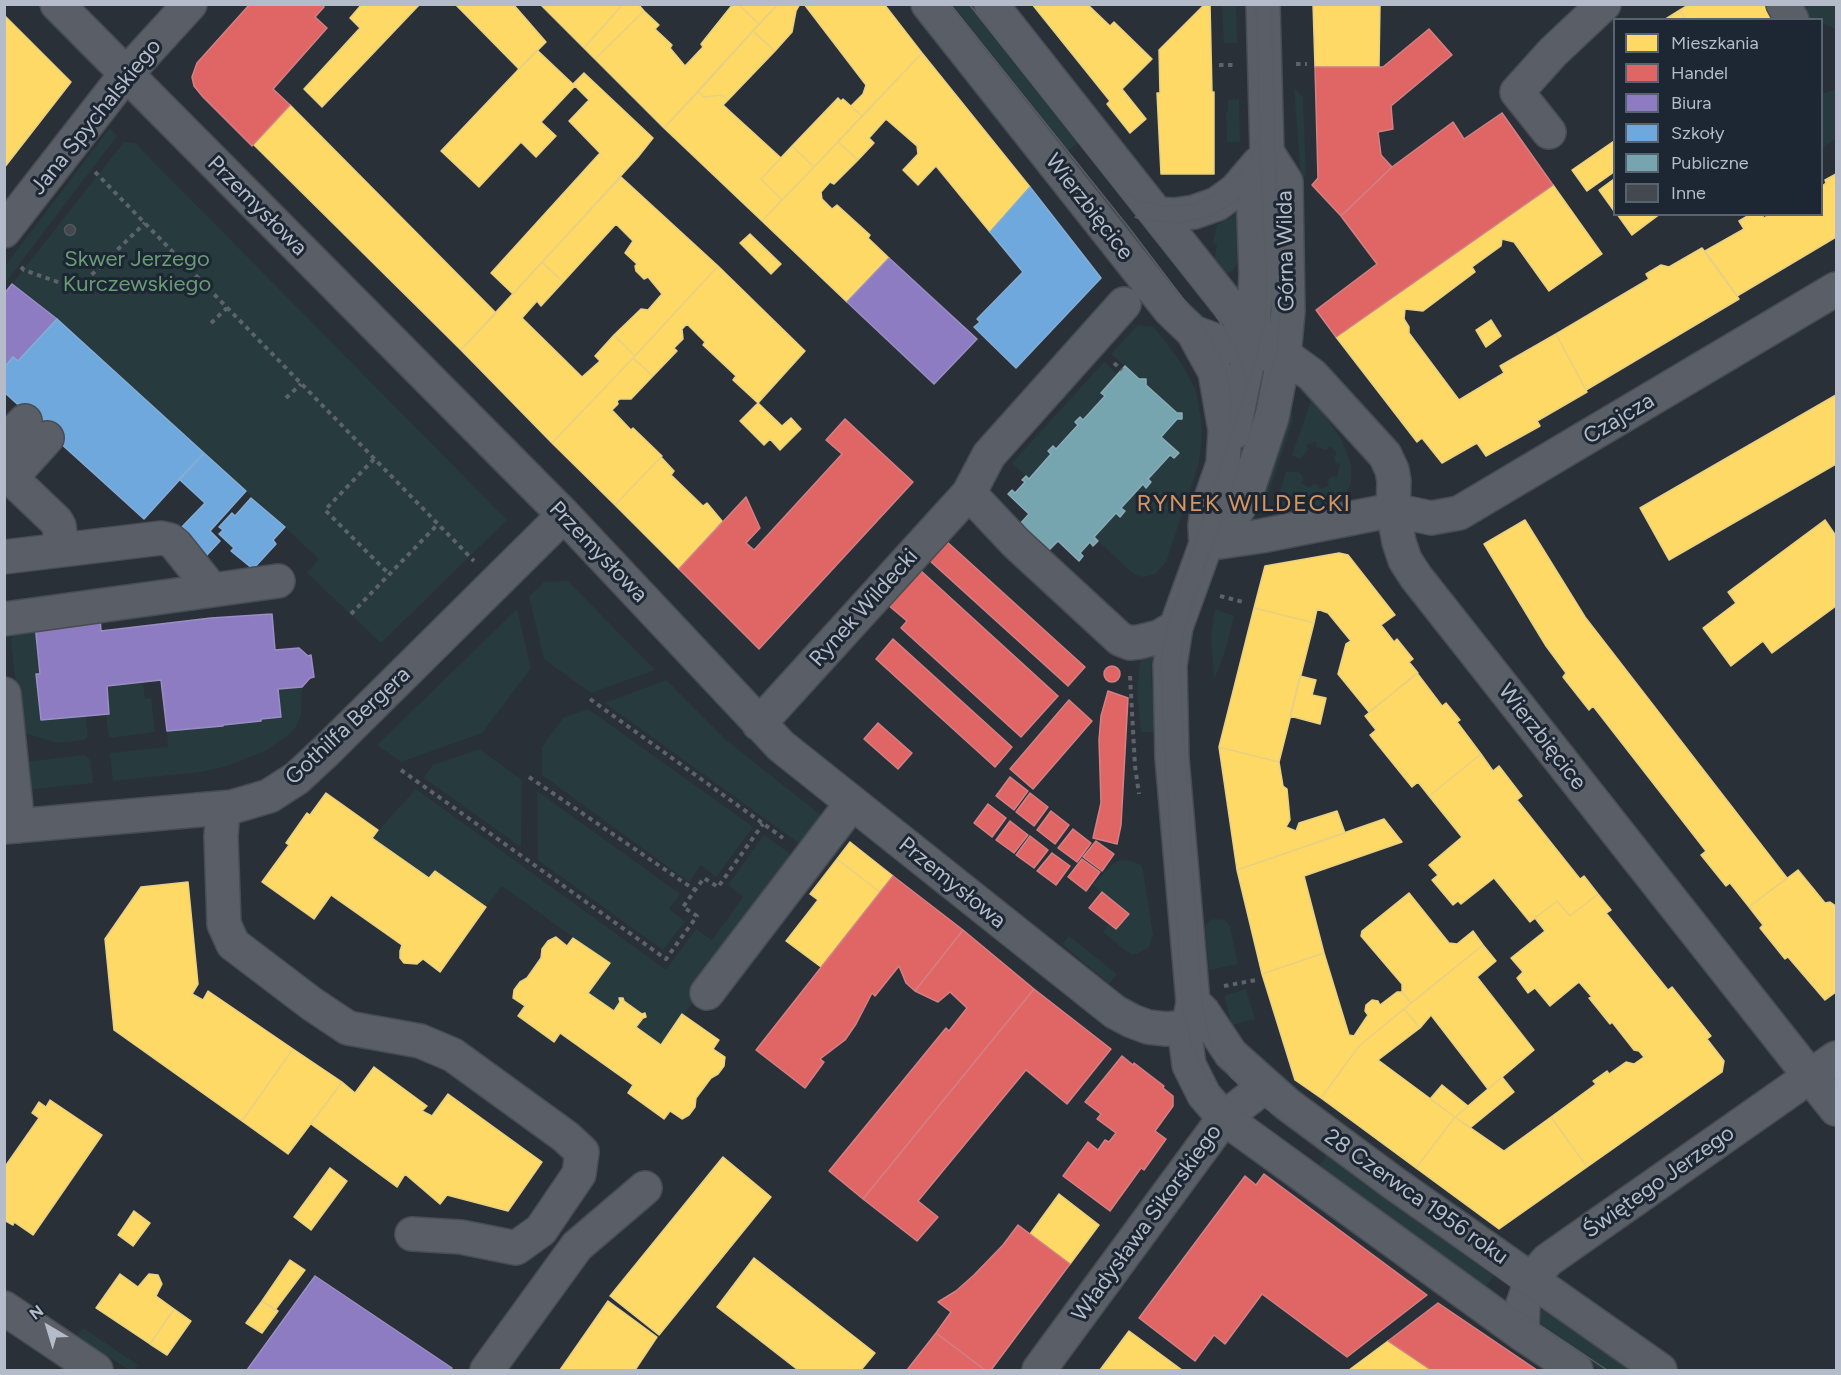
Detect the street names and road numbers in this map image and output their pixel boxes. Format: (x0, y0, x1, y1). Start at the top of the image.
street label: Jana Spychalskiego (25, 34, 167, 200)
street label: Wierzbięcice (1039, 149, 1139, 265)
street label: Przemysłowa (202, 151, 312, 261)
street label: Górna Wilda (1272, 190, 1300, 312)
street label: Czajcza (1579, 388, 1659, 450)
street label: Przemysłowa (543, 496, 653, 608)
street label: Rynek Wildecki (804, 544, 924, 672)
street label: Gothilfa Bergera (280, 661, 416, 791)
street label: Wierzbięcice (1492, 679, 1592, 795)
street label: Przemysłowa (893, 832, 1011, 934)
street label: Władysława Sikorskiego (1067, 1119, 1227, 1327)
street label: Świętego Jerzego (1578, 1120, 1740, 1244)
street label: 28 Czerwca 1956 roku (1319, 1124, 1513, 1270)

